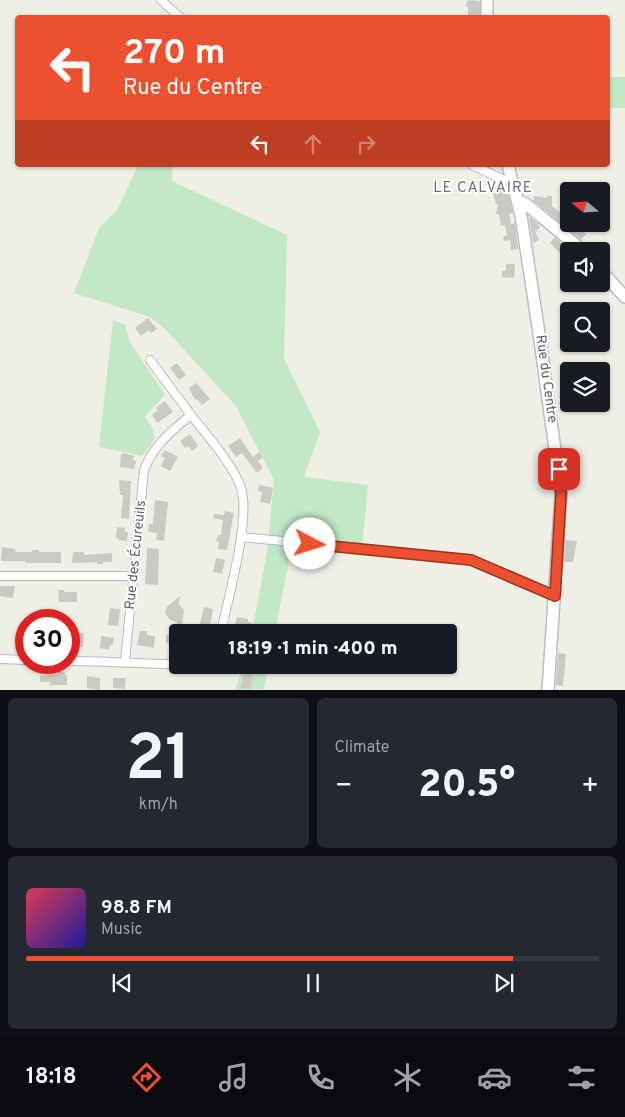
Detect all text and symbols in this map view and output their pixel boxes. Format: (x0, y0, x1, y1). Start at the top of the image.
text: 270 m (123, 32, 225, 76)
icon: left (40, 35, 105, 100)
text: Rue du Centre (123, 75, 262, 102)
icon: left (246, 130, 274, 158)
icon: ahead (299, 130, 327, 158)
icon: right (352, 130, 380, 158)
district label: LE CALVAIRE (433, 179, 533, 198)
north arrow (560, 182, 610, 232)
map controls (560, 182, 610, 412)
button: sound (560, 242, 610, 292)
button: search (560, 302, 610, 352)
street label: Rue du Centre (531, 334, 561, 424)
button: layers (560, 362, 610, 412)
pin (538, 448, 580, 490)
icon: arrive (545, 455, 573, 483)
street label: Rue des Écureuils (121, 499, 150, 611)
position arrow (283, 517, 335, 569)
speed limit sign: 30 (15, 609, 80, 674)
text: 18:19 · 1 min · 400 m (228, 637, 398, 661)
text: 21 (125, 721, 191, 803)
text: Climate (335, 738, 389, 758)
text: 20.5° (418, 762, 515, 811)
text: − (335, 769, 353, 805)
text: + (581, 769, 599, 805)
text: km/h (139, 795, 178, 815)
text: 98.8 FM (101, 896, 172, 920)
text: Music (101, 920, 142, 940)
icon: previous (108, 969, 136, 997)
icon: pause (299, 969, 327, 997)
icon: next (490, 969, 518, 997)
icon: directions (129, 1060, 164, 1095)
icon: music (216, 1060, 251, 1095)
icon: phone (303, 1060, 338, 1095)
icon: climate (390, 1060, 425, 1095)
icon: car (477, 1060, 512, 1095)
icon: filters (564, 1060, 599, 1095)
text: 18:18 (26, 1064, 77, 1091)

